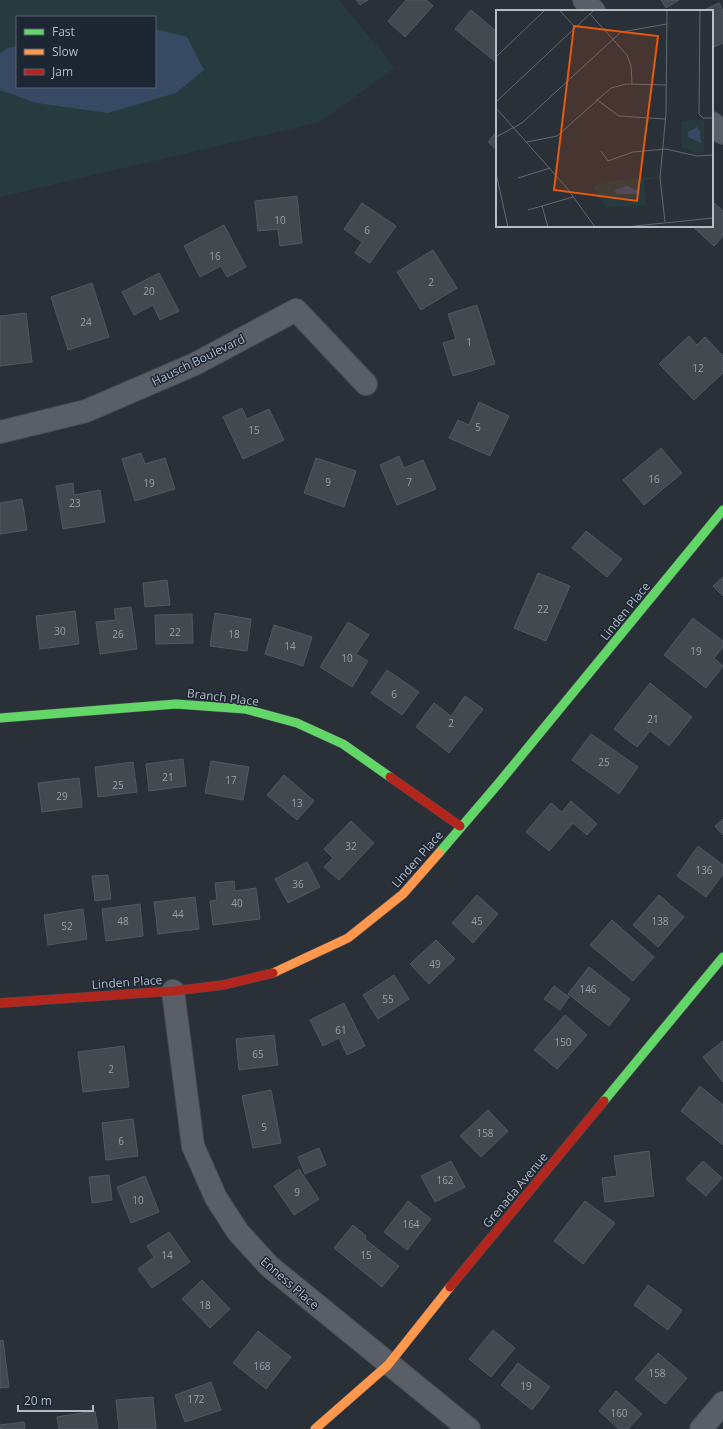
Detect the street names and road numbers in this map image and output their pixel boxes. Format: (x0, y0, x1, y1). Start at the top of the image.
street label: Hausch Boulevard (149, 330, 247, 390)
street label: Linden Place (596, 578, 654, 644)
street label: Branch Place (186, 684, 260, 710)
street label: Linden Place (387, 827, 447, 891)
street label: Linden Place (91, 971, 163, 993)
street label: Grenada Avenue (478, 1149, 552, 1231)
street label: Enness Place (257, 1253, 323, 1313)

